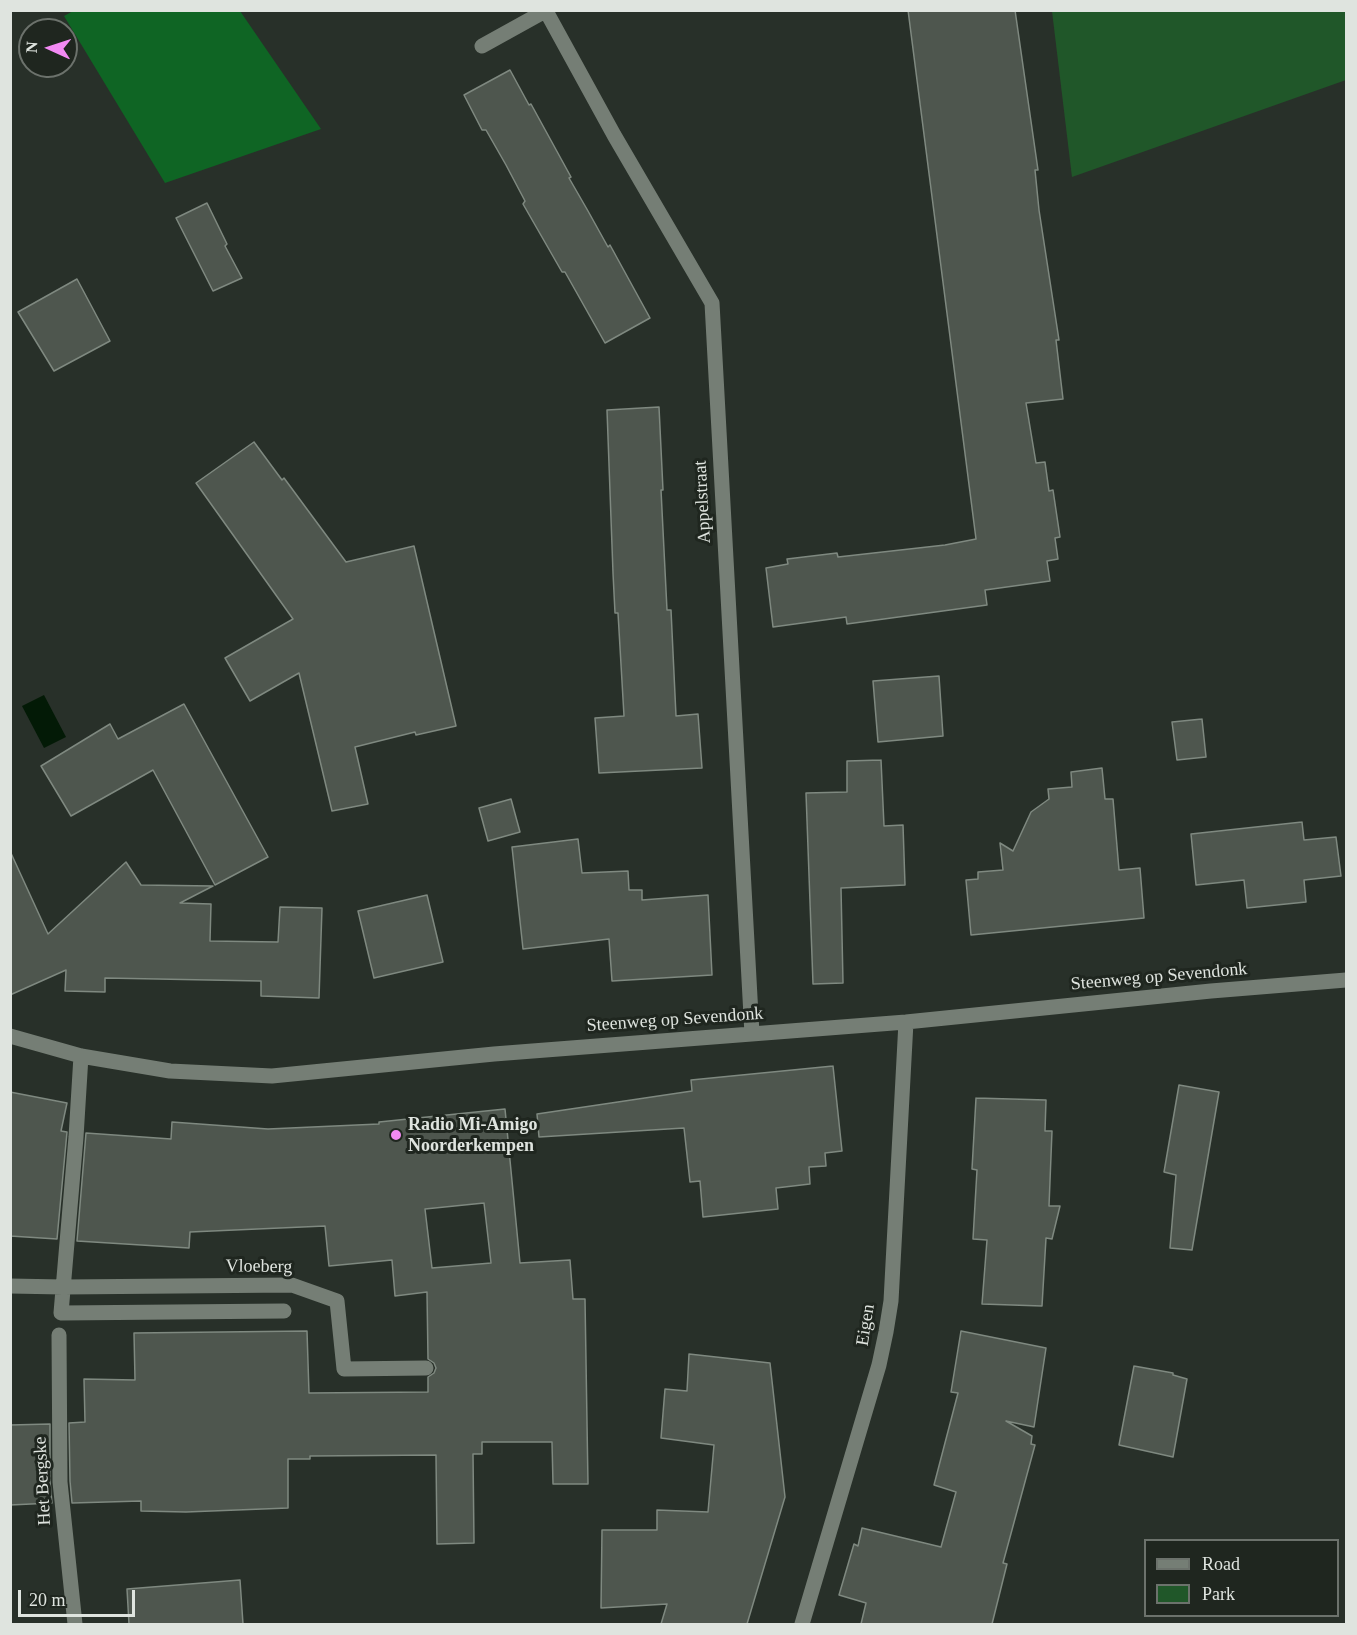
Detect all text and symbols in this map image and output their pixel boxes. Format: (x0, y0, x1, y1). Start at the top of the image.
north arrow (18, 18, 78, 78)
text: N (23, 41, 40, 53)
street label: Appelstraat (690, 460, 716, 544)
street label: Steenweg op Sevendonk (1070, 959, 1248, 995)
street label: Steenweg op Sevendonk (586, 1003, 764, 1037)
place label: Radio Mi-Amigo Noorderkempen (408, 1114, 537, 1156)
marker: Radio Mi-Amigo Noorderkempen (389, 1128, 403, 1142)
street label: Vloeberg (225, 1256, 293, 1278)
street label: Eigen (852, 1303, 880, 1347)
street label: Het Bergske (30, 1436, 56, 1526)
legend (1144, 1539, 1339, 1617)
text: Road (1202, 1554, 1240, 1574)
scale bar (21, 1578, 138, 1616)
text: Park (1202, 1584, 1235, 1604)
text: 20 m (29, 1590, 66, 1610)

